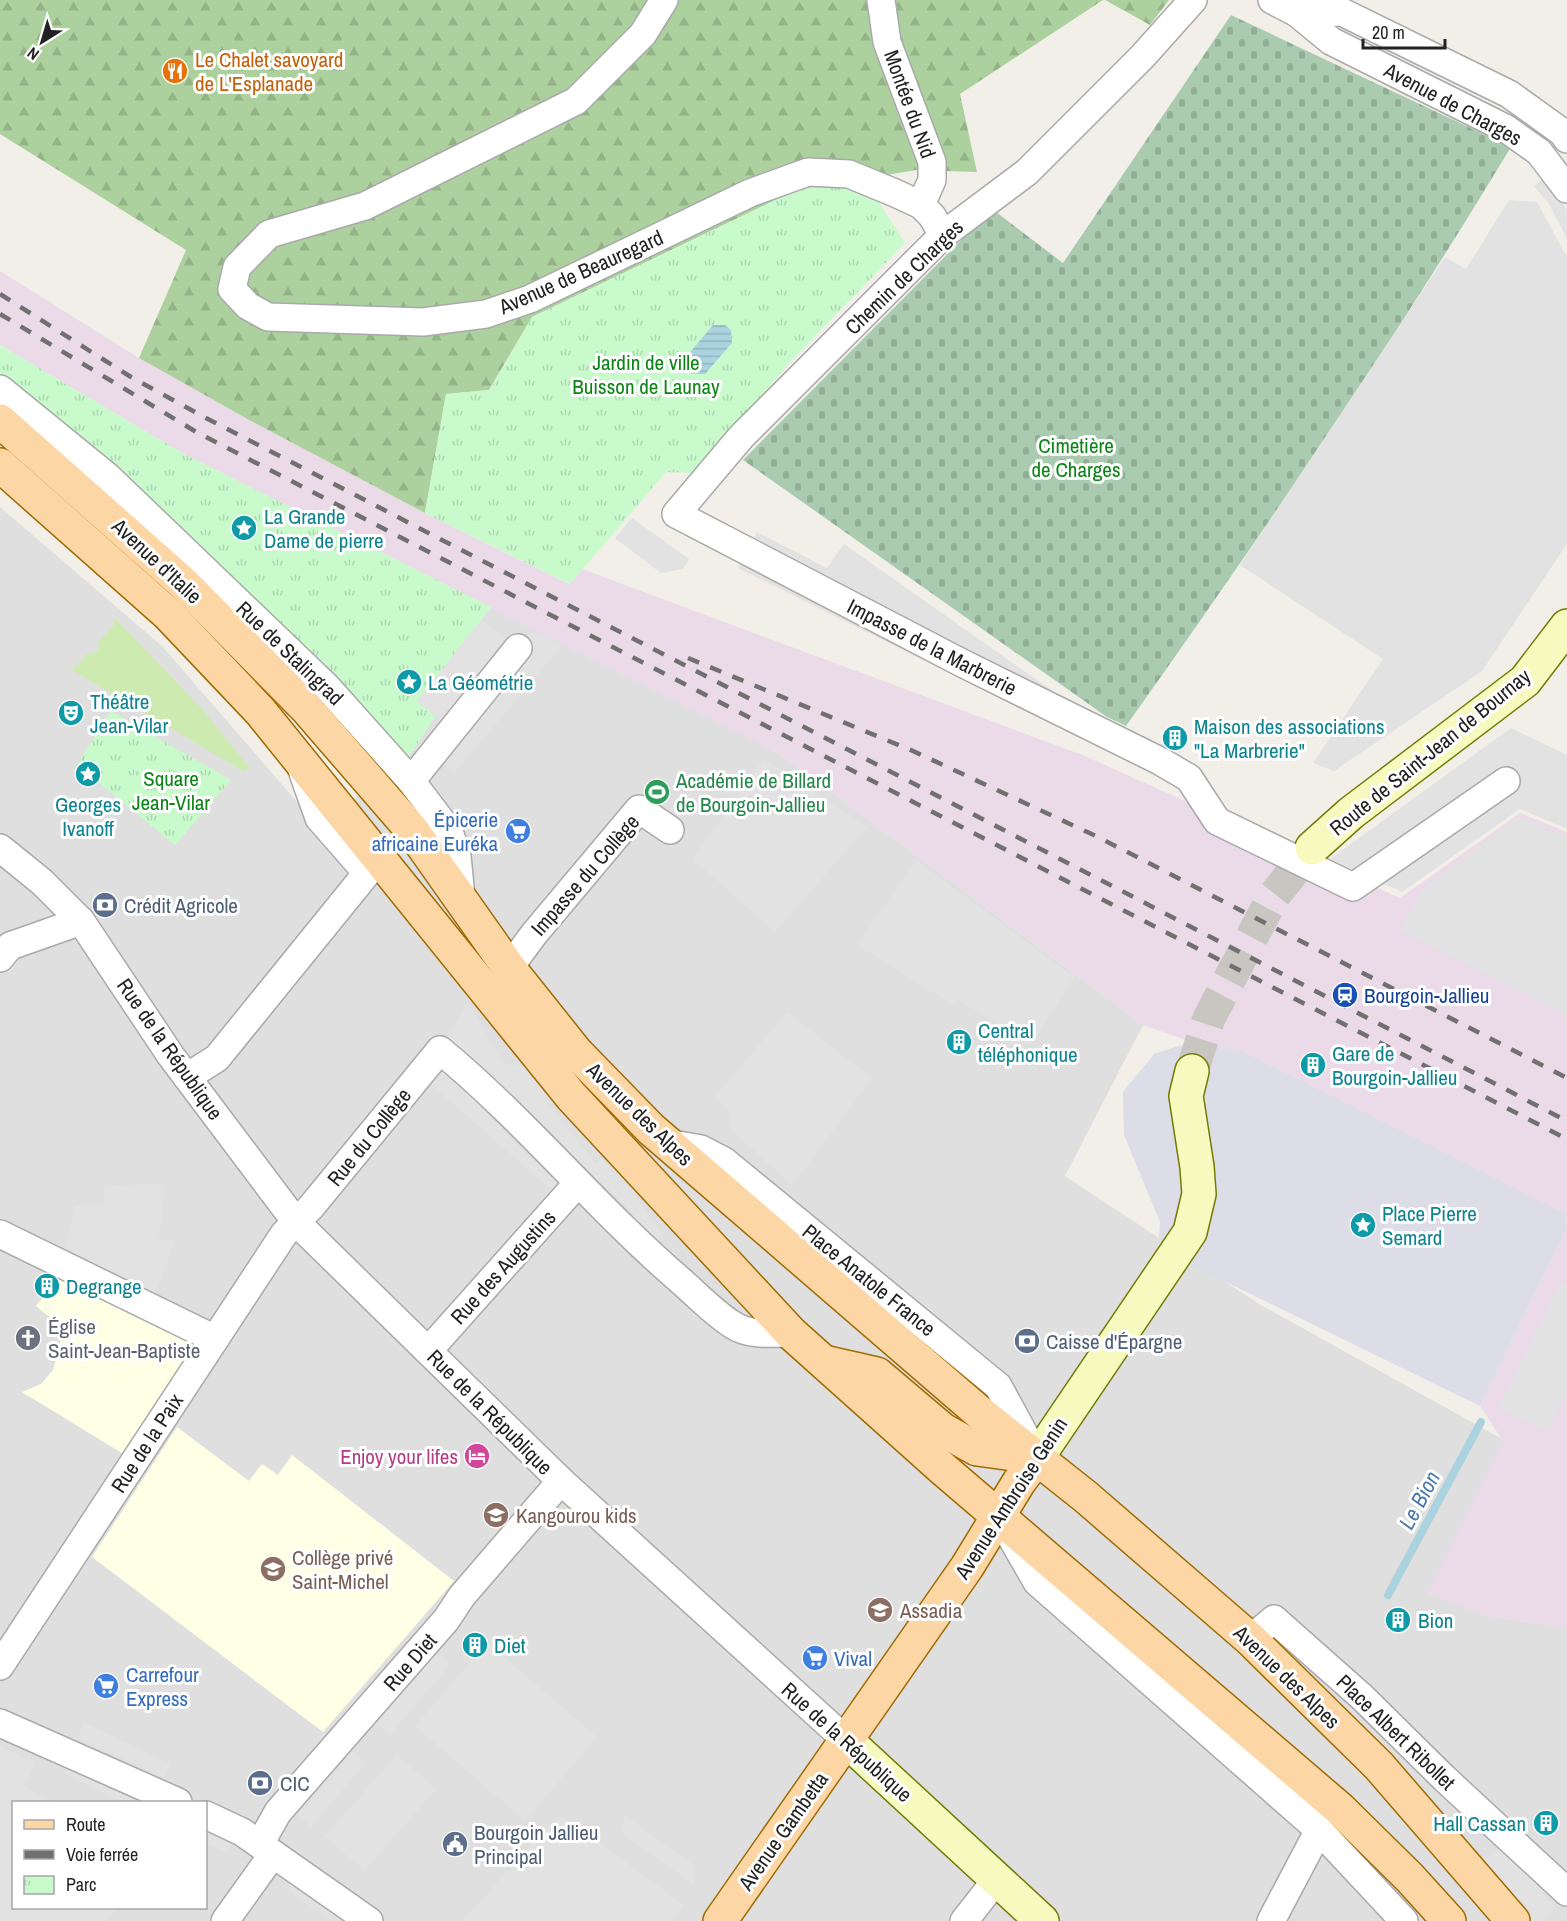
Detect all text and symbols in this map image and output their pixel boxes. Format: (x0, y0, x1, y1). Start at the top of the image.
north arrow (12, 12, 72, 72)
scale bar (1363, 12, 1446, 50)
text: 20 m (1372, 20, 1405, 45)
text: N (23, 42, 43, 66)
place label: Le Chalet savoyard de L'Esplanade (195, 45, 343, 98)
street label: Montée du Nid (877, 46, 943, 162)
street label: Avenue de Charges (1378, 55, 1527, 152)
restaurant icon: Le Chalet savoyard de L'Esplanade (160, 56, 190, 86)
street label: Chemin de Charges (838, 213, 970, 341)
street label: Avenue de Beauregard (493, 223, 668, 322)
park label: Jardin de ville Buisson de Launay (572, 348, 720, 401)
park label: Cimetière de Charges (1031, 431, 1121, 484)
place label: La Grande Dame de pierre (264, 502, 384, 555)
street label: Avenue d'Italie (105, 511, 208, 610)
place icon: La Grande Dame de pierre (229, 513, 259, 543)
street label: Impasse de la Marbrerie (842, 592, 1022, 702)
street label: Rue de Stalingrad (230, 594, 350, 712)
street label: Route de Saint-Jean de Bournay (1323, 662, 1537, 842)
place icon: La Géométrie (394, 667, 424, 697)
place label: La Géométrie (428, 668, 533, 697)
place label: Théâtre Jean-Vilar (90, 687, 168, 740)
theatre icon: Théâtre Jean-Vilar (56, 698, 86, 728)
place label: Maison des associations "La Marbrerie" (1194, 712, 1385, 765)
building icon: Maison des associations "La Marbrerie" (1160, 723, 1190, 753)
place icon: Georges Ivanoff (73, 759, 103, 789)
park label: Square Jean-Vilar (132, 764, 210, 817)
place label: Académie de Billard de Bourgoin-Jallieu (675, 766, 831, 819)
sports icon: Académie de Billard de Bourgoin-Jallieu (642, 777, 672, 807)
place label: Georges Ivanoff (55, 790, 121, 843)
place label: Épicerie africaine Euréka (372, 805, 498, 858)
street label: Impasse du Collège (524, 808, 646, 942)
supermarket icon: Épicerie africaine Euréka (503, 816, 533, 846)
bank icon: Crédit Agricole (90, 890, 120, 920)
place label: Crédit Agricole (124, 891, 238, 920)
street label: Rue de la République (110, 972, 230, 1126)
station icon: Bourgoin-Jallieu (1330, 980, 1360, 1010)
place label: Bourgoin-Jallieu (1364, 981, 1489, 1010)
place label: Central téléphonique (978, 1016, 1078, 1069)
building icon: Central téléphonique (944, 1027, 974, 1057)
place label: Gare de Bourgoin-Jallieu (1332, 1039, 1457, 1092)
building icon: Gare de Bourgoin-Jallieu (1298, 1050, 1328, 1080)
street label: Avenue des Alpes (580, 1055, 700, 1172)
street label: Rue du Collège (320, 1082, 418, 1192)
place label: Place Pierre Semard (1382, 1199, 1477, 1252)
street label: Rue des Augustins (444, 1204, 562, 1330)
place icon: Place Pierre Semard (1348, 1210, 1378, 1240)
street label: Place Anatole France (796, 1217, 942, 1343)
building icon: Degrange (32, 1271, 62, 1301)
place label: Degrange (66, 1272, 142, 1301)
place label: Église Saint-Jean-Baptiste (48, 1312, 200, 1365)
church icon: Église Saint-Jean-Baptiste (13, 1323, 43, 1353)
bank icon: Caisse d'Épargne (1012, 1326, 1042, 1356)
place label: Caisse d'Épargne (1046, 1327, 1182, 1356)
street label: Rue de la République (421, 1343, 559, 1481)
street label: Rue de la Paix (104, 1387, 190, 1498)
street label: Avenue Ambroise Genin (947, 1412, 1074, 1585)
hotel icon: Enjoy your lifes (462, 1441, 492, 1471)
place label: Enjoy your lifes (340, 1442, 458, 1471)
water label: Le Bion (1391, 1465, 1447, 1535)
school or university icon: Kangourou kids (481, 1500, 511, 1530)
place label: Kangourou kids (516, 1501, 637, 1530)
place label: Collège privé Saint-Michel (292, 1543, 393, 1596)
school or university icon: Collège privé Saint-Michel (258, 1554, 288, 1584)
school or university icon: Assadia (865, 1595, 895, 1625)
place label: Assadia (899, 1596, 963, 1625)
building icon: Bion (1383, 1605, 1413, 1635)
place label: Bion (1418, 1606, 1453, 1635)
street label: Avenue des Alpes (1227, 1618, 1347, 1735)
street label: Rue Diet (377, 1627, 443, 1697)
building icon: Diet (460, 1630, 490, 1660)
place label: Diet (494, 1631, 526, 1660)
supermarket icon: Vival (800, 1643, 830, 1673)
place label: Vival (834, 1644, 872, 1673)
place label: Carrefour Express (126, 1660, 199, 1713)
street label: Place Albert Ribollet (1330, 1668, 1462, 1796)
supermarket icon: Carrefour Express (91, 1671, 121, 1701)
street label: Rue de la République (775, 1675, 919, 1809)
street label: Avenue Gambetta (731, 1766, 835, 1897)
bank icon: CIC (245, 1768, 275, 1798)
place label: CIC (280, 1769, 310, 1798)
legend (12, 1801, 207, 1909)
building icon: Hall Cassan (1531, 1808, 1561, 1838)
place label: Hall Cassan (1433, 1809, 1526, 1838)
text: Route (66, 1812, 105, 1837)
place label: Bourgoin Jallieu Principal (474, 1818, 598, 1871)
public building icon: Bourgoin Jallieu Principal (440, 1829, 470, 1859)
text: Voie ferrée (66, 1842, 138, 1867)
text: Parc (66, 1872, 96, 1897)

